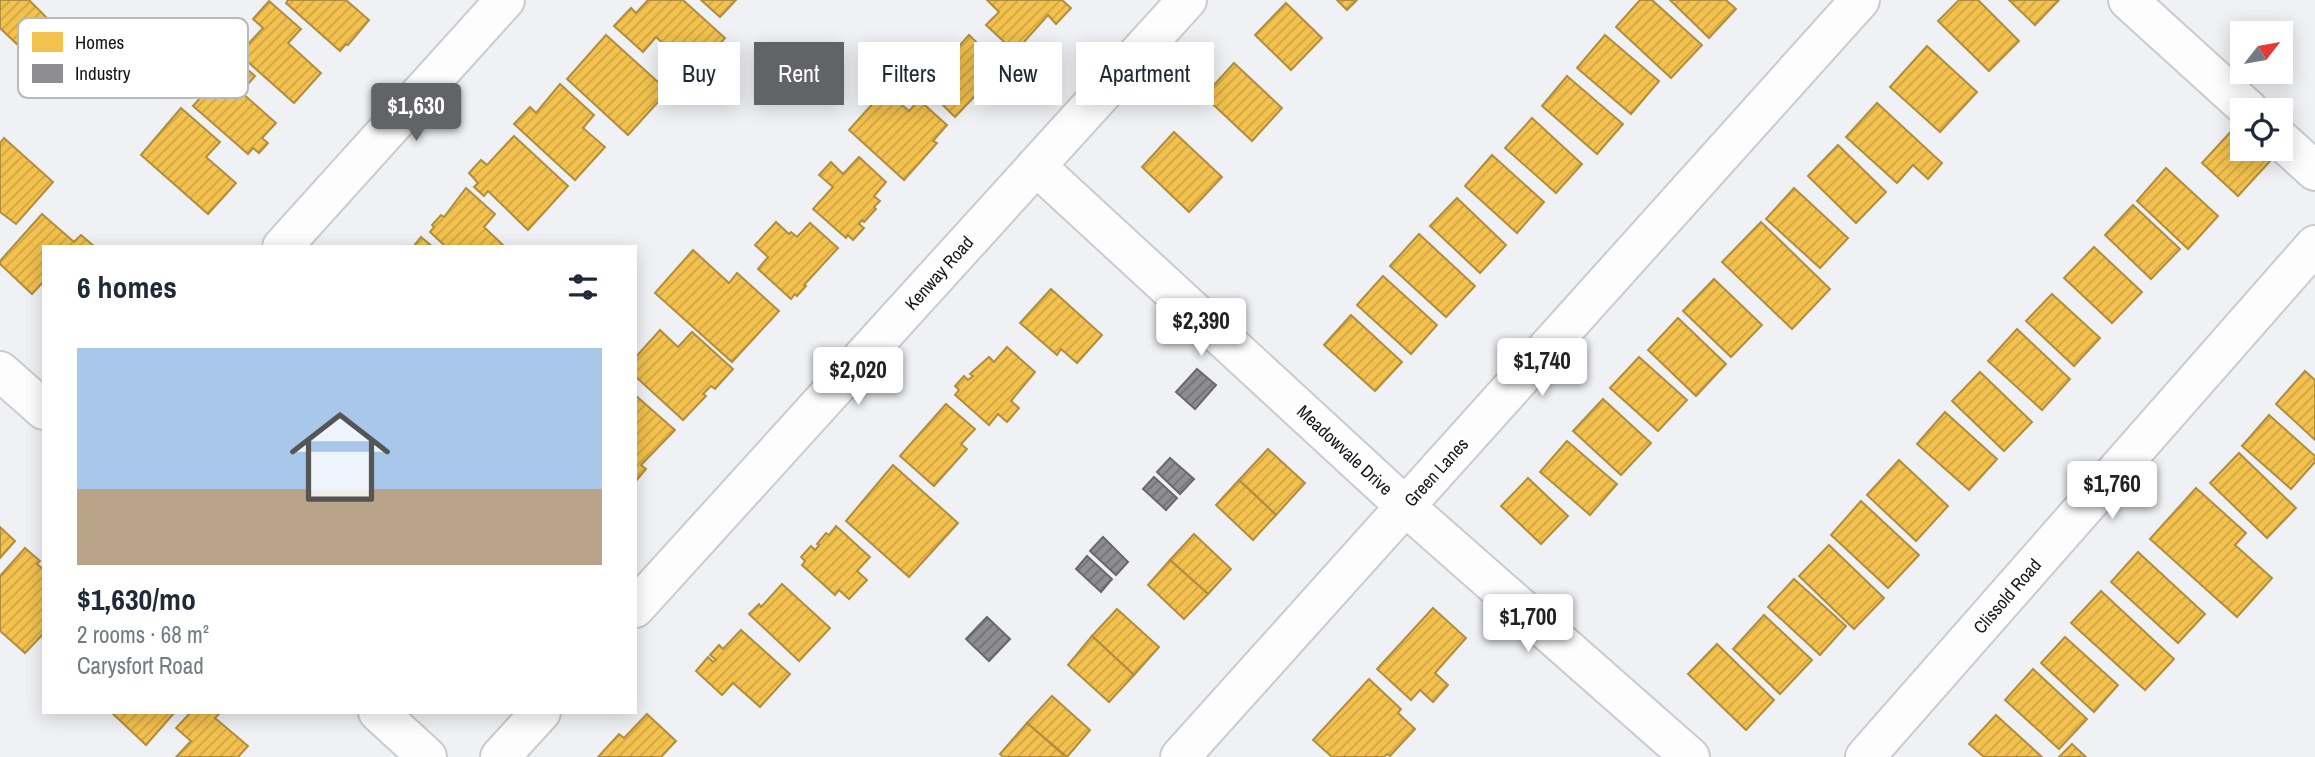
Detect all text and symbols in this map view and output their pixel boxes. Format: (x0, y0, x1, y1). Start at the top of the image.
legend (18, 18, 248, 98)
north arrow (2230, 21, 2292, 84)
map controls (2230, 21, 2293, 161)
text: Homes (75, 29, 125, 55)
chip: Buy (658, 42, 740, 105)
chip: Rent (754, 42, 844, 105)
chip: Filters (858, 42, 960, 105)
chip: New (974, 42, 1062, 105)
chip: Apartment (1076, 42, 1214, 105)
text: Industry (75, 60, 131, 86)
pin: $1,630 (359, 83, 473, 143)
text: $1,630 (387, 90, 445, 121)
button: locate (2230, 98, 2293, 161)
street label: Kenway Road (899, 230, 979, 316)
text: 6 homes (77, 267, 177, 307)
icon: filters (564, 268, 602, 306)
pin: $2,390 (1144, 298, 1258, 358)
text: $2,390 (1172, 305, 1230, 336)
pin: $1,740 (1485, 338, 1599, 398)
text: $1,740 (1513, 345, 1571, 376)
pin: $2,020 (801, 348, 915, 407)
text: $2,020 (829, 354, 887, 385)
icon: home (277, 394, 403, 520)
street label: Meadowvale Drive (1292, 399, 1398, 501)
street label: Green Lanes (1398, 432, 1474, 512)
pin: $1,760 (2055, 462, 2169, 521)
text: $1,760 (2083, 468, 2141, 499)
street label: Clissold Road (1967, 553, 2047, 639)
text: $1,630/mo (77, 579, 196, 619)
pin: $1,700 (1471, 594, 1585, 654)
text: $1,700 (1499, 601, 1557, 632)
text: 2 rooms · 68 m² (77, 619, 209, 650)
text: Carysfort Road (77, 650, 204, 681)

